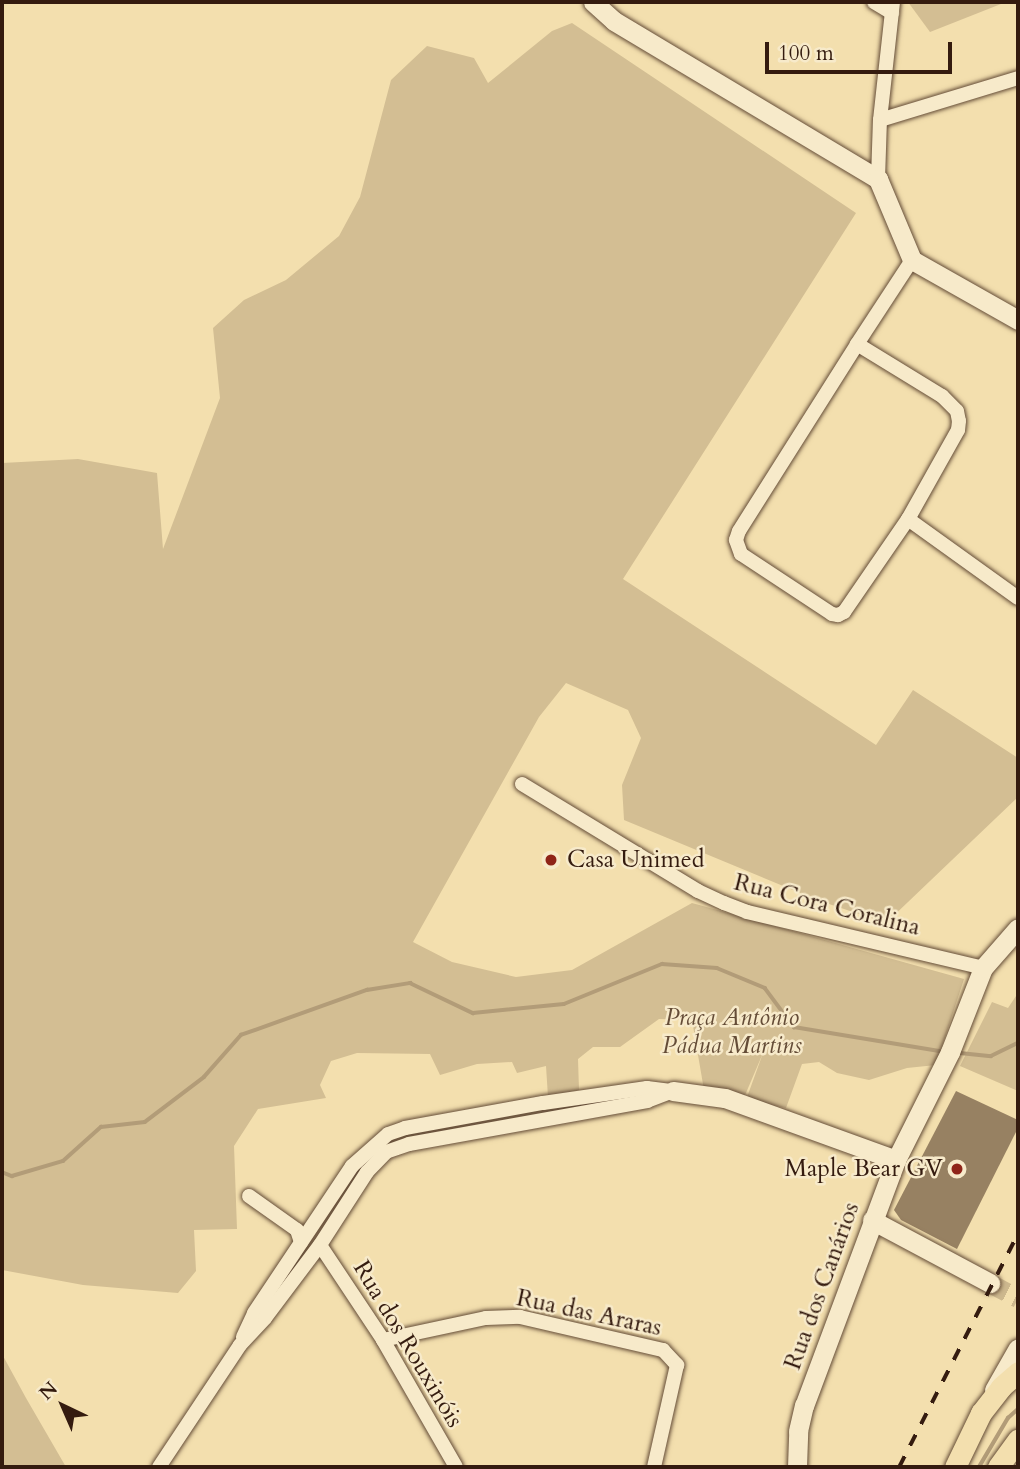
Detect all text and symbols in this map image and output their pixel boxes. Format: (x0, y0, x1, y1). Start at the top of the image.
scale bar (768, 28, 955, 72)
text: 100 m (778, 39, 834, 68)
place label: Casa Unimed (567, 846, 705, 874)
marker: Casa Unimed (541, 850, 561, 870)
street label: Rua Cora Coralina (731, 868, 923, 942)
park label: Praça Antônio Pádua Martins (662, 1004, 802, 1060)
place label: Maple Bear GV (784, 1155, 943, 1183)
marker: Maple Bear GV (949, 1161, 965, 1177)
street label: Rua dos Canários (778, 1198, 866, 1374)
street label: Rua dos Rouxinóis (347, 1255, 469, 1433)
street label: Rua das Araras (514, 1284, 664, 1342)
north arrow (28, 1371, 98, 1441)
text: N (33, 1376, 63, 1406)

